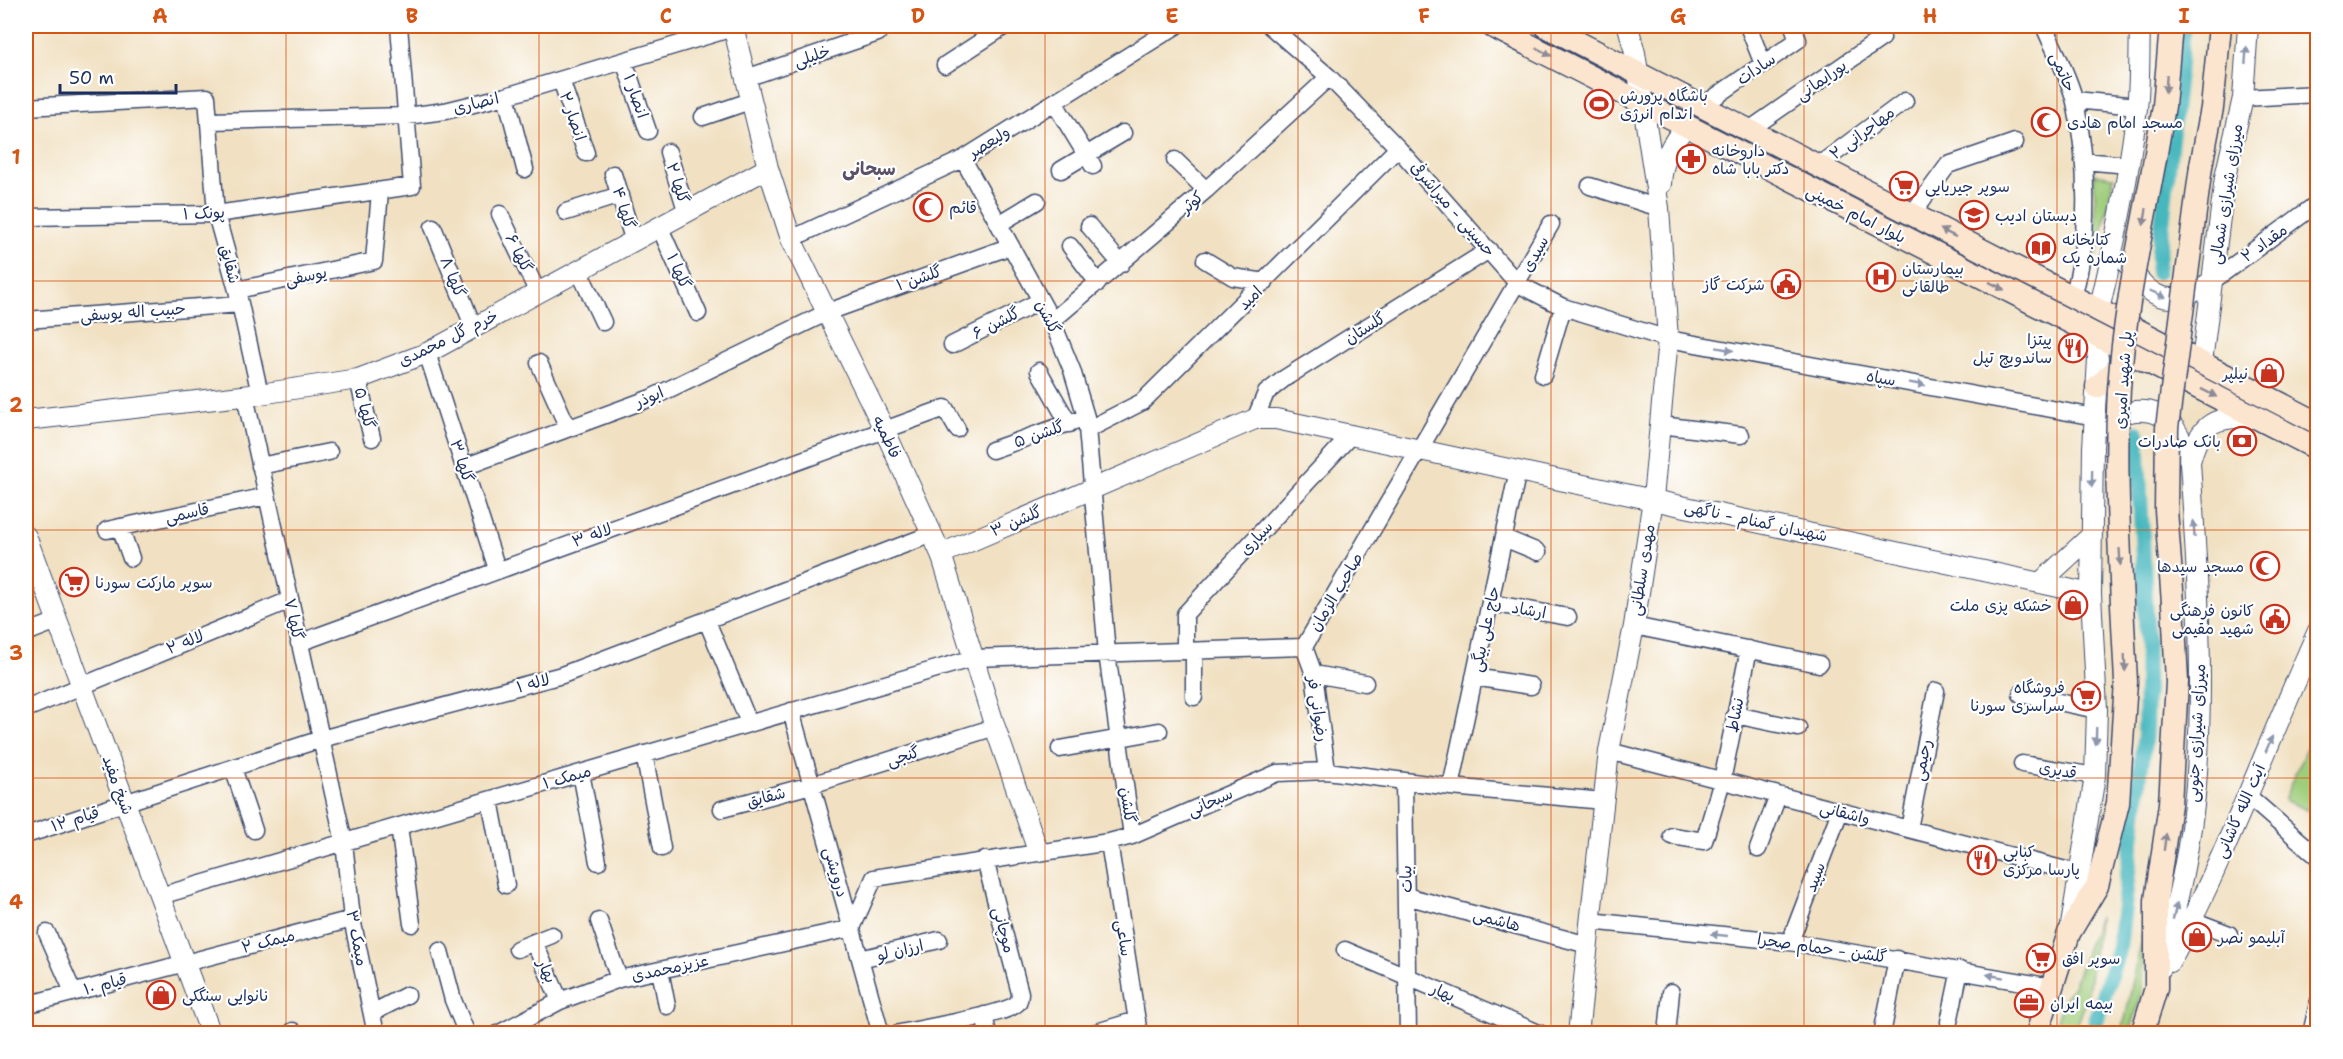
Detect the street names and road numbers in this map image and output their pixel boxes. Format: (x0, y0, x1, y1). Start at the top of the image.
street label: خلیلی (791, 40, 833, 72)
street label: سادات (1733, 48, 1779, 90)
street label: حاتمی (2045, 49, 2081, 95)
street label: پورایمانی (1791, 55, 1851, 105)
street label: انصار ۱ (619, 71, 653, 121)
street label: انصاری (451, 87, 501, 119)
street label: انصار ۲ (555, 89, 591, 143)
street label: مهاجرانی ۲ (1825, 102, 1899, 164)
street label: ولیعصر (963, 121, 1014, 164)
street label: میرزای شیرازی شمالی (2205, 122, 2247, 266)
street label: حسینی - میراشرفی (1406, 157, 1500, 261)
street label: گلها ۲ (662, 160, 694, 206)
street label: بلوار امام خمینی (1802, 180, 1909, 250)
street label: گلها ۴ (608, 184, 640, 232)
street label: کوثر (1174, 186, 1208, 219)
street label: پونک ۱ (183, 201, 225, 225)
street label: مقداد ۲ (2237, 219, 2291, 267)
street label: گلها ۶ (501, 230, 537, 276)
street label: سیدی (1517, 232, 1553, 276)
street label: شقایق (215, 242, 245, 286)
street label: گلها ۱ (662, 250, 696, 292)
street label: گلها ۸ (435, 254, 471, 301)
street label: گلشن ۱ (893, 260, 945, 296)
street label: یوسفی (283, 261, 329, 291)
street label: امید (1233, 281, 1267, 315)
street label: گلشن (1031, 296, 1066, 338)
street label: حبیب اله یوسفی (79, 298, 187, 326)
street label: گلشن ۶ (969, 302, 1024, 344)
street label: خرم گل محمدی (395, 305, 502, 373)
street label: گلستان (1340, 307, 1390, 349)
street label: پل شهید امیری (2109, 330, 2137, 430)
street label: سپاه (1865, 365, 1897, 391)
street label: ابوذر (629, 382, 667, 413)
street label: گلها ۵ (350, 385, 380, 431)
street label: فاطمیه (868, 412, 906, 462)
street label: گلشن ۵ (1011, 416, 1067, 452)
street label: گلها ۳ (445, 437, 479, 485)
street label: شهیدان گمنام - ناگهی (1682, 496, 1830, 548)
street label: قاسمی (163, 498, 211, 528)
street label: گلشن ۳ (987, 501, 1045, 541)
street label: سیاری (1235, 516, 1277, 560)
street label: لاله ۳ (569, 518, 615, 552)
street label: مهدی سلطانی (1624, 523, 1660, 617)
street label: صاحب الزمان (1304, 549, 1368, 635)
street label: حاج علی بیگی (1466, 584, 1504, 674)
street label: گلها ۷ (279, 596, 309, 642)
street label: ارشاد (1510, 597, 1548, 623)
street label: لاله ۲ (163, 625, 207, 659)
street label: میرزای شیرازی جنوبی (2182, 663, 2210, 803)
street label: لاله ۱ (514, 668, 552, 698)
street label: رضوانی فر (1302, 673, 1334, 743)
street label: نشاط (1721, 696, 1749, 734)
street label: رحیمی (1908, 737, 1936, 783)
street label: گنجی (884, 741, 922, 771)
street label: شیخ مفید (98, 752, 138, 818)
street label: قدیری (2037, 756, 2079, 784)
street label: میمک ۱ (540, 760, 594, 794)
street label: آیت الله کاشانی (2210, 760, 2270, 861)
street label: شقایق (744, 782, 788, 812)
street label: سبحانی (1184, 783, 1236, 821)
street label: گلشن (1115, 786, 1141, 824)
street label: واشقانی (1818, 797, 1872, 829)
street label: قیام ۱۲ (48, 801, 102, 839)
street label: درویشی (819, 844, 853, 900)
street label: سپید (1800, 859, 1830, 895)
street label: بیات (1395, 865, 1417, 893)
street label: هاشمی (1471, 904, 1523, 936)
street label: موچانی (988, 905, 1020, 955)
street label: میمک ۳ (341, 908, 373, 968)
street label: ساعی (1111, 918, 1137, 958)
street label: میمک ۲ (239, 924, 297, 958)
street label: گلشن - حمام صحرا (1755, 928, 1888, 969)
street label: ارزان لو (874, 934, 925, 966)
street label: عزیزمحمدی (630, 950, 710, 986)
street label: بهار (532, 954, 562, 986)
street label: قیام ۱۰ (81, 968, 129, 1002)
street label: بهار (1426, 977, 1458, 1006)

